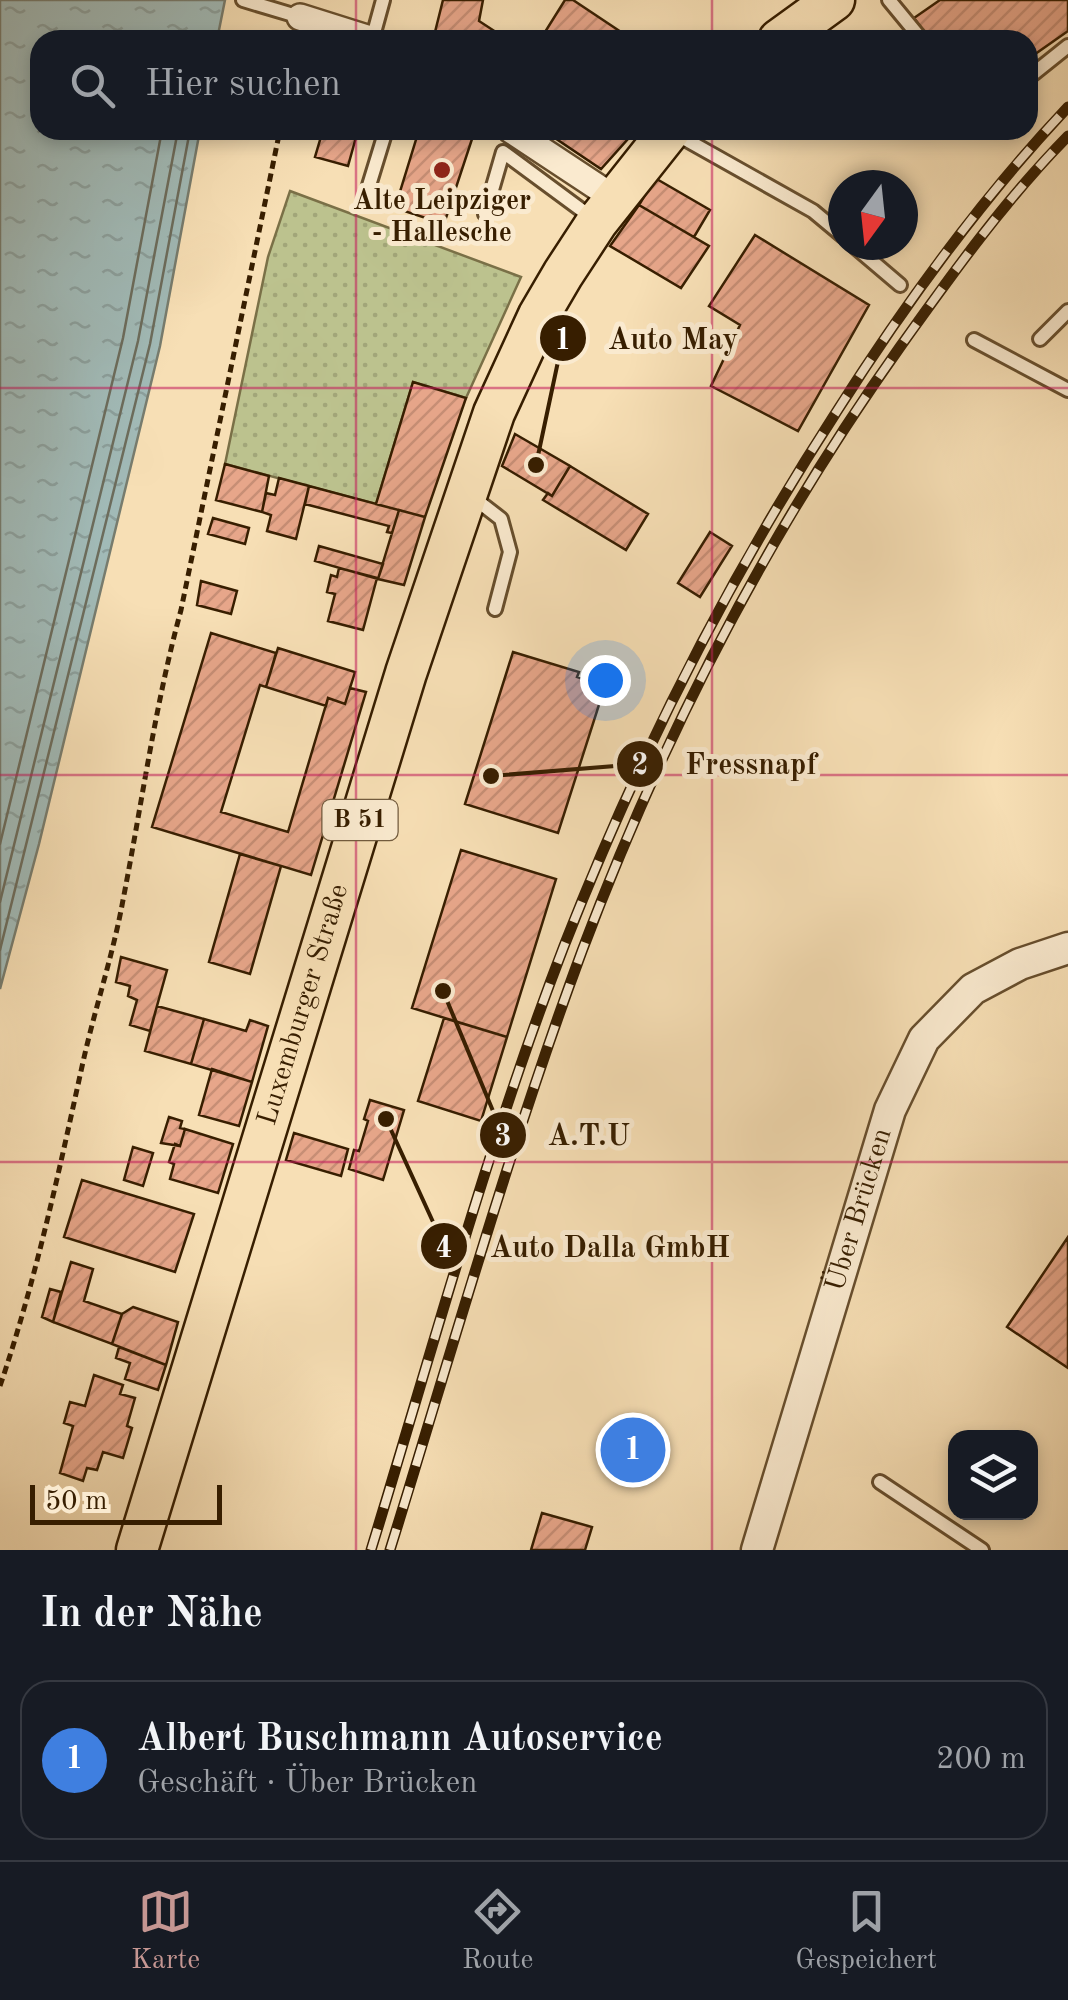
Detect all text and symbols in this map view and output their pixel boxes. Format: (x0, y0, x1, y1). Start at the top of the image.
search box (30, 30, 1038, 140)
icon: search (65, 58, 120, 113)
text: Hier suchen (145, 66, 341, 104)
marker: Alte Leipziger - Hallesche (431, 159, 453, 181)
north arrow (828, 170, 918, 260)
place label: Alte Leipziger - Hallesche (353, 188, 531, 248)
callout: Auto May (538, 308, 758, 368)
text: 1 (554, 326, 572, 356)
text: Auto May (608, 326, 738, 356)
your location (580, 655, 631, 706)
callout: Fressnapf (615, 734, 837, 794)
text: 2 (631, 751, 649, 781)
text: Fressnapf (685, 751, 819, 781)
road number: B 51 (322, 800, 398, 840)
street label: Luxemburger Straße (254, 881, 354, 1129)
callout: A.T.U (478, 1105, 651, 1165)
text: 3 (494, 1122, 512, 1152)
text: A.T.U (548, 1122, 630, 1152)
street label: Über Brücken (818, 1125, 898, 1295)
callout: Auto Dalla GmbH (419, 1216, 750, 1276)
text: 4 (435, 1234, 453, 1264)
text: Auto Dalla GmbH (490, 1234, 730, 1264)
pin: 1 (600, 1412, 666, 1488)
map controls (948, 1430, 1038, 1520)
button: layers (948, 1430, 1038, 1520)
scale bar (30, 1480, 222, 1524)
text: 50 m (45, 1488, 108, 1516)
text: In der Nähe (40, 1594, 263, 1636)
text: Albert Buschmann Autoservice (137, 1721, 663, 1759)
text: 1 (65, 1744, 84, 1776)
text: 200 m (936, 1744, 1026, 1776)
text: Geschäft · Über Brücken (137, 1768, 477, 1800)
tab: Karte (131, 1884, 200, 1979)
tab: Route (462, 1884, 533, 1979)
tab: Gespeichert (795, 1884, 937, 1979)

